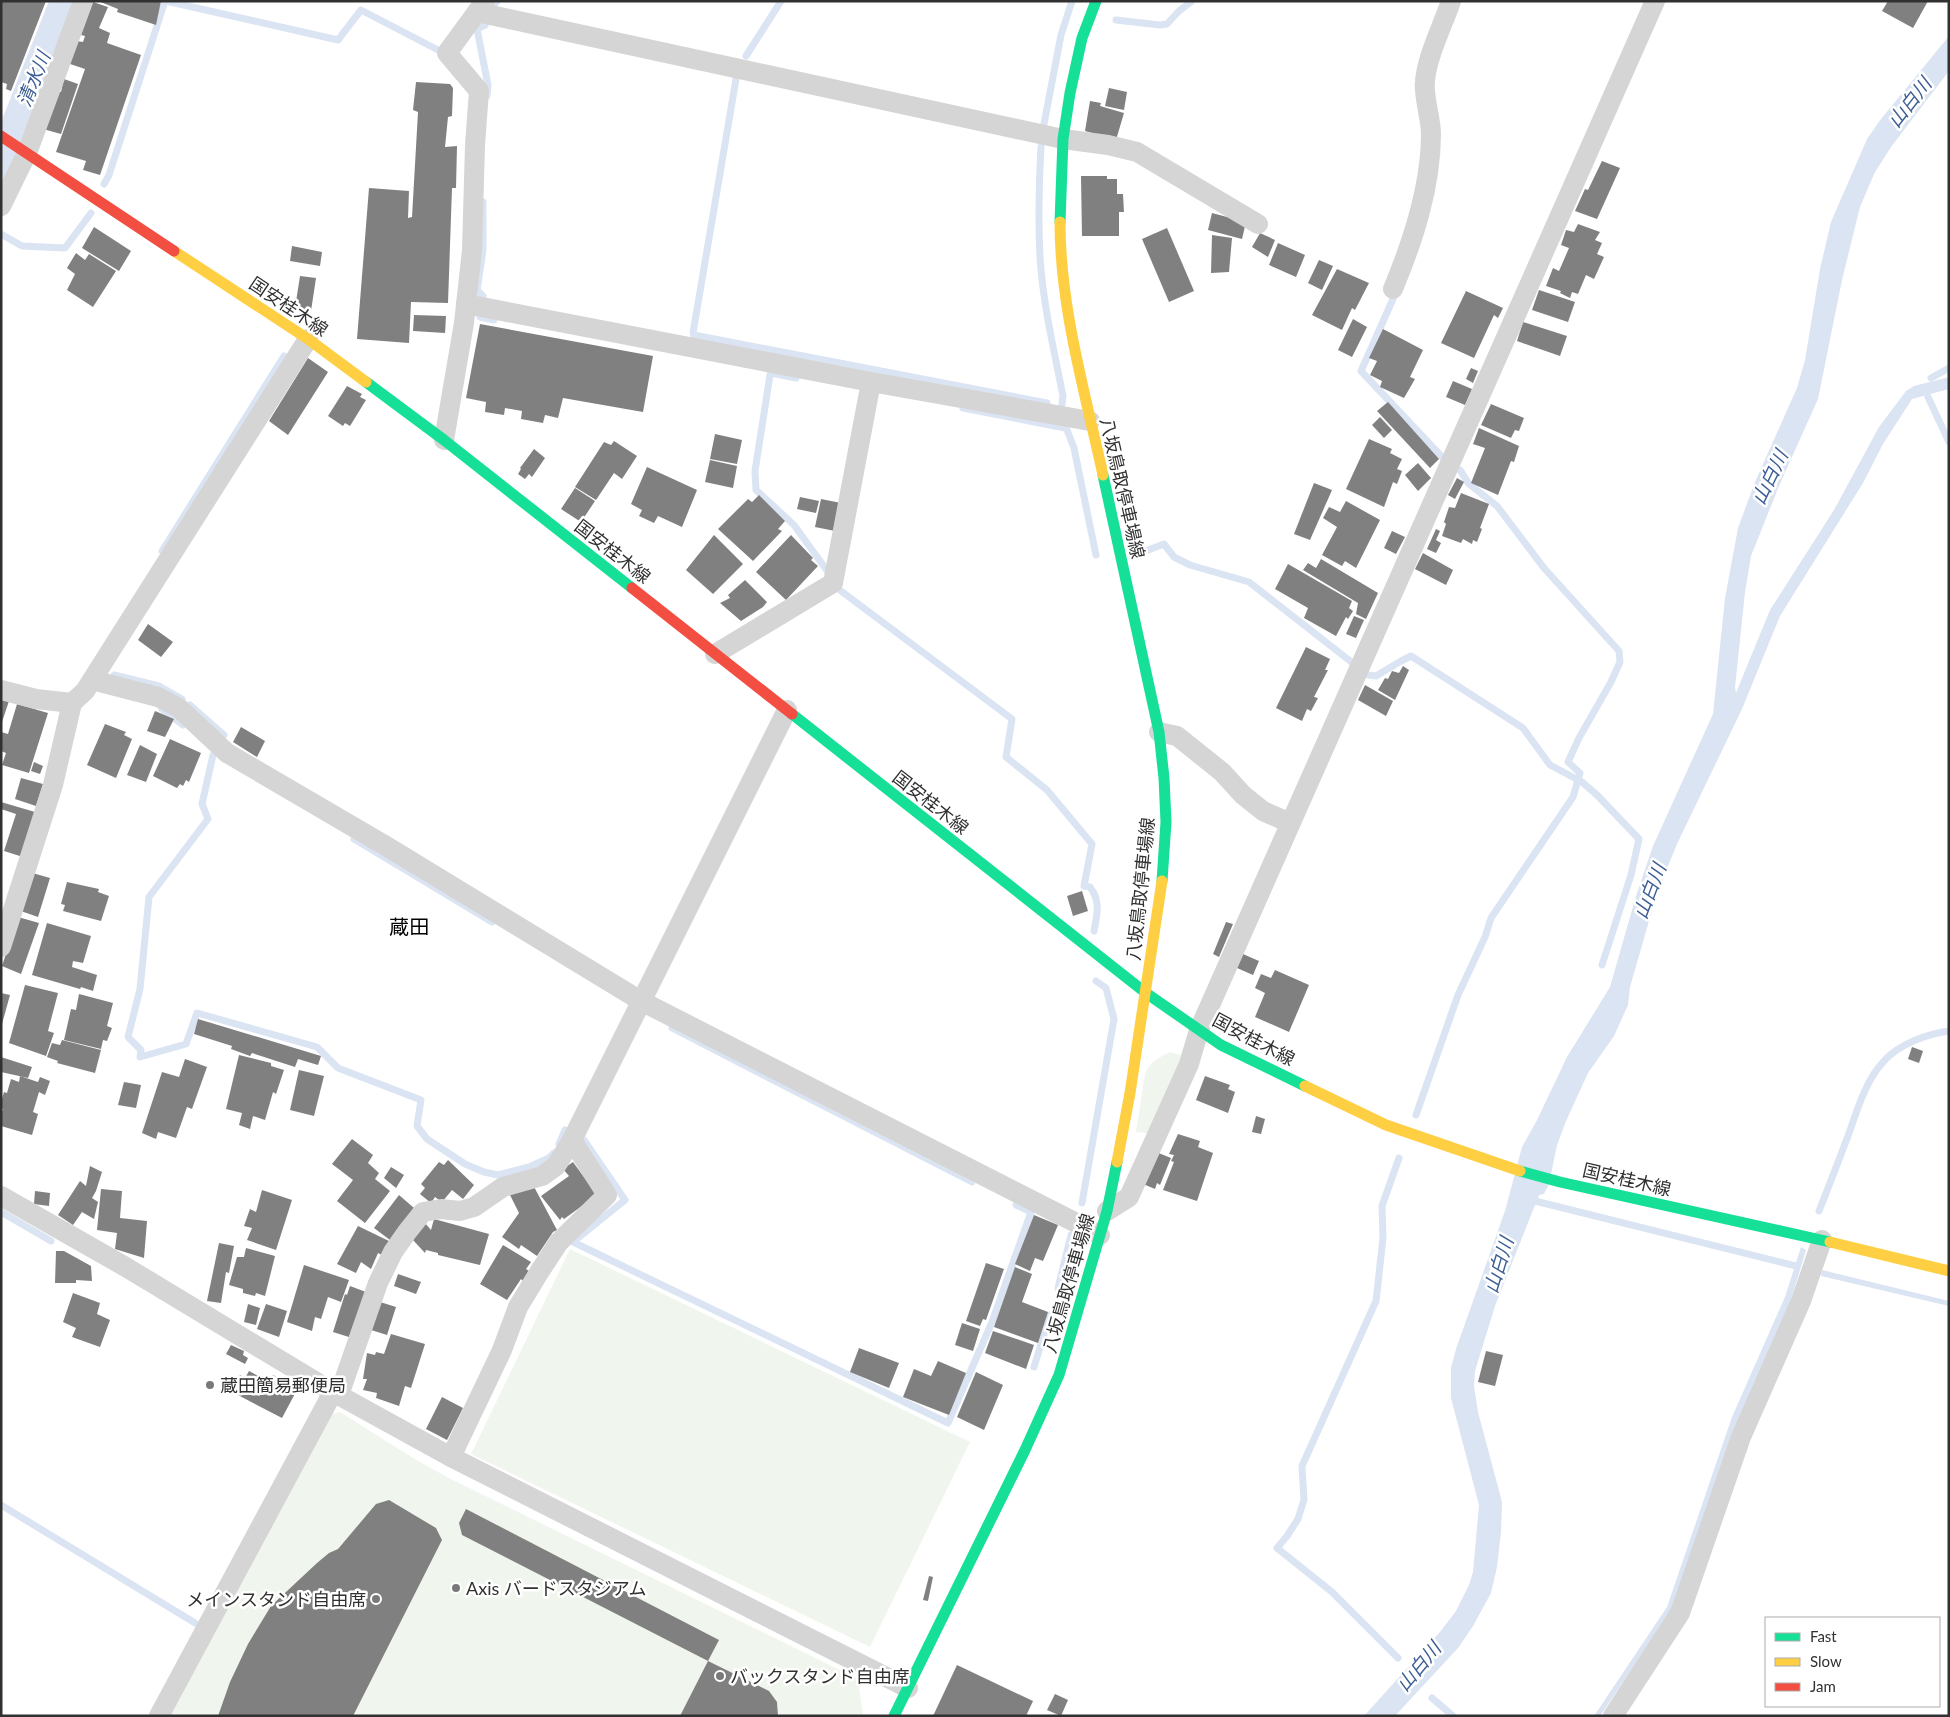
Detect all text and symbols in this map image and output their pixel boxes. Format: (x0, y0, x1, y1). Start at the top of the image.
water label: 清水川 (12, 46, 55, 110)
water label: 山白川 (1882, 71, 1937, 132)
street label: 国安桂木線 (246, 272, 332, 340)
street label: 八坂鳥取停車場線 (1096, 415, 1150, 561)
water label: 山白川 (1746, 445, 1793, 508)
street label: 国安桂木線 (571, 515, 655, 587)
street label: 国安桂木線 (889, 766, 973, 838)
street label: 八坂鳥取停車場線 (1122, 816, 1158, 962)
water label: 山白川 (1628, 858, 1671, 922)
district label: 蔵田 (389, 914, 429, 938)
street label: 国安桂木線 (1209, 1008, 1299, 1070)
street label: 国安桂木線 (1581, 1158, 1673, 1200)
street label: 八坂鳥取停車場線 (1038, 1211, 1098, 1355)
water label: 山白川 (1479, 1232, 1518, 1296)
place label: 蔵田簡易郵便局 (220, 1374, 346, 1396)
marker: 蔵田簡易郵便局 (204, 1379, 216, 1391)
place label: Axis バードスタジアム (466, 1577, 647, 1599)
marker: Axis バードスタジアム (450, 1582, 462, 1594)
place label: メインスタンド自由席 (186, 1588, 366, 1610)
marker: メインスタンド自由席 (370, 1593, 382, 1605)
legend (1765, 1617, 1940, 1707)
text: Fast (1810, 1627, 1837, 1645)
water label: 山白川 (1391, 1635, 1446, 1695)
text: Slow (1810, 1652, 1842, 1670)
place label: バックスタンド自由席 (730, 1665, 909, 1687)
marker: バックスタンド自由席 (714, 1670, 726, 1682)
text: Jam (1810, 1677, 1836, 1695)

